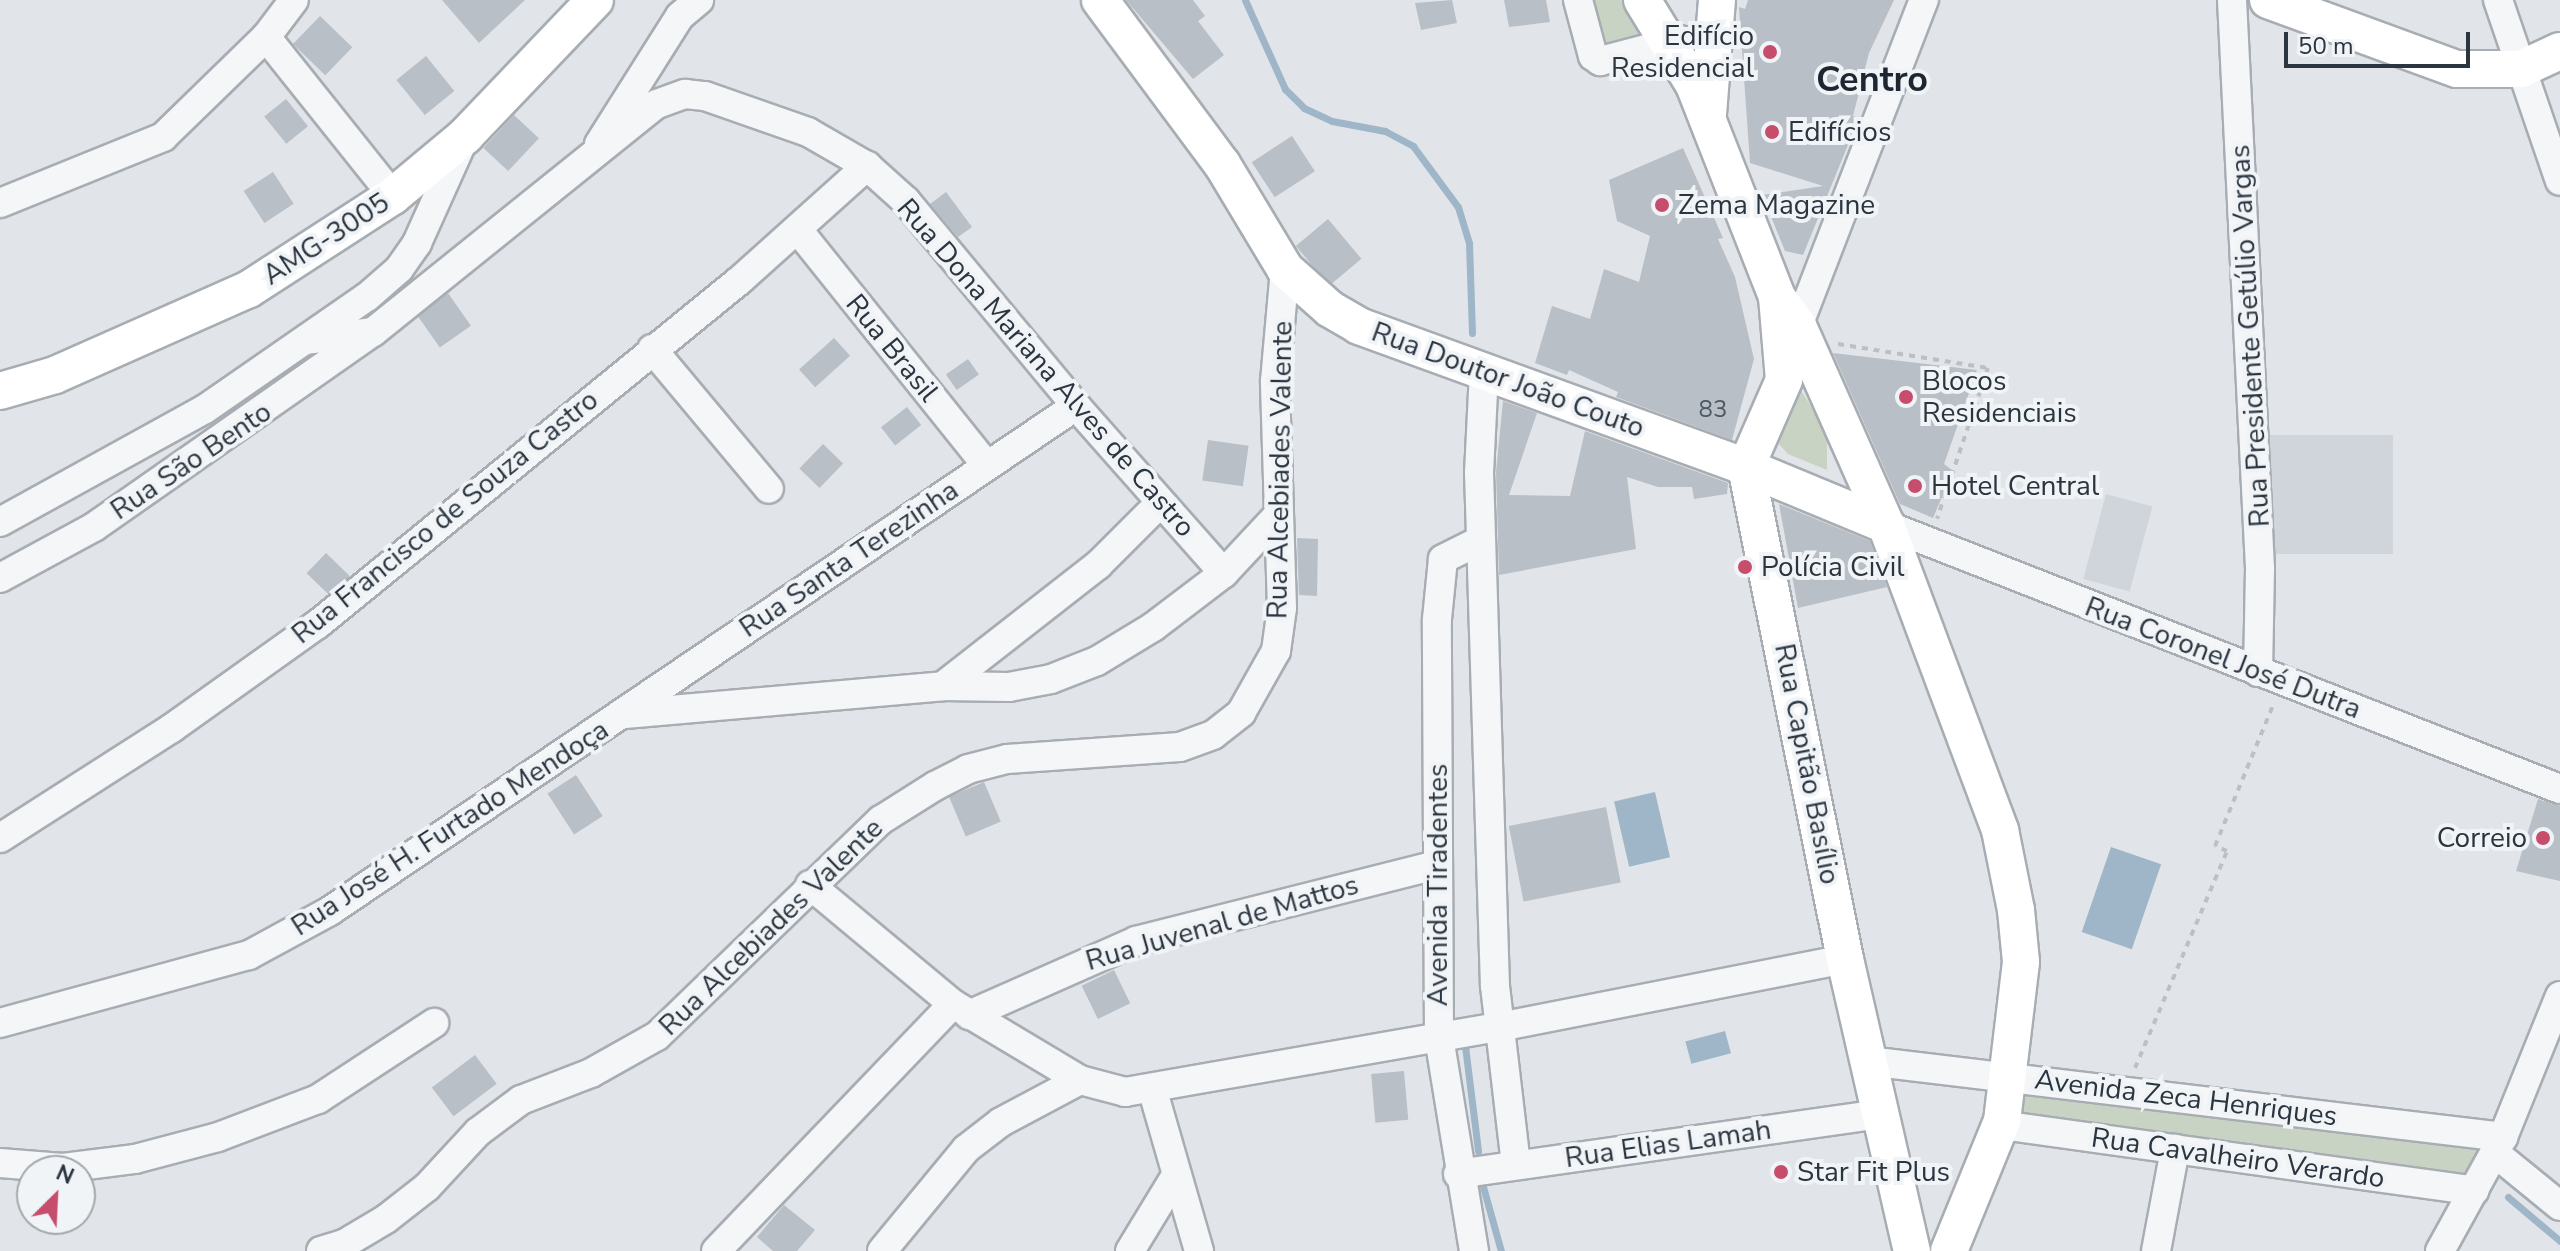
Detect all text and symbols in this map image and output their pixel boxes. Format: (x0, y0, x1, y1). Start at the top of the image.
scale bar (2288, 16, 2474, 66)
place label: Edifício Residencial (1611, 19, 1754, 85)
text: 50 m (2298, 30, 2354, 62)
marker: Edifício Residencial (1761, 43, 1779, 61)
district label: Centro (1816, 58, 1928, 102)
place label: Edifícios (1788, 115, 1891, 149)
marker: Edifícios (1763, 123, 1781, 141)
street label: Rua Presidente Getúlio Vargas (2223, 144, 2277, 528)
street label: AMG-3005 (257, 186, 395, 292)
place label: Zema Magazine (1678, 188, 1875, 222)
street label: Rua Dona Mariana Alves de Castro (890, 192, 1202, 544)
marker: Zema Magazine (1653, 196, 1671, 214)
street label: Rua Brasil (839, 288, 945, 408)
street label: Rua Doutor João Couto (1367, 315, 1649, 445)
street label: Rua Alcebiades Valente (1261, 321, 1299, 619)
place label: Blocos Residenciais (1922, 364, 2077, 430)
street label: Rua Francisco de Souza Castro (285, 383, 605, 651)
marker: Blocos Residenciais (1897, 388, 1915, 406)
street label: Rua São Bento (104, 395, 278, 527)
house number: 83 (1699, 396, 1727, 424)
place label: Hotel Central (1931, 469, 2099, 503)
street label: Rua Santa Terezinha (733, 473, 965, 645)
marker: Hotel Central (1906, 477, 1924, 495)
place label: Polícia Civil (1761, 550, 1904, 584)
marker: Polícia Civil (1736, 558, 1754, 576)
street label: Rua Coronel José Dutra (2080, 590, 2366, 726)
street label: Rua Capitão Basílio (1767, 641, 1847, 887)
street label: Rua José H. Furtado Mendoça (285, 713, 615, 943)
street label: Avenida Tiradentes (1421, 764, 1455, 1006)
street label: Rua Alcebiades Valente (652, 811, 890, 1043)
place label: Correio (2437, 821, 2527, 855)
marker: Correio (2534, 829, 2552, 847)
street label: Rua Juvenal de Mattos (1082, 868, 1362, 978)
street label: Avenida Zeca Henriques (2033, 1063, 2339, 1133)
street label: Rua Elias Lamah (1563, 1113, 1773, 1175)
street label: Rua Cavalheiro Verardo (2089, 1121, 2387, 1195)
north arrow (16, 1155, 96, 1235)
place label: Star Fit Plus (1797, 1155, 1950, 1189)
text: N (51, 1158, 79, 1192)
marker: Star Fit Plus (1772, 1163, 1790, 1181)

